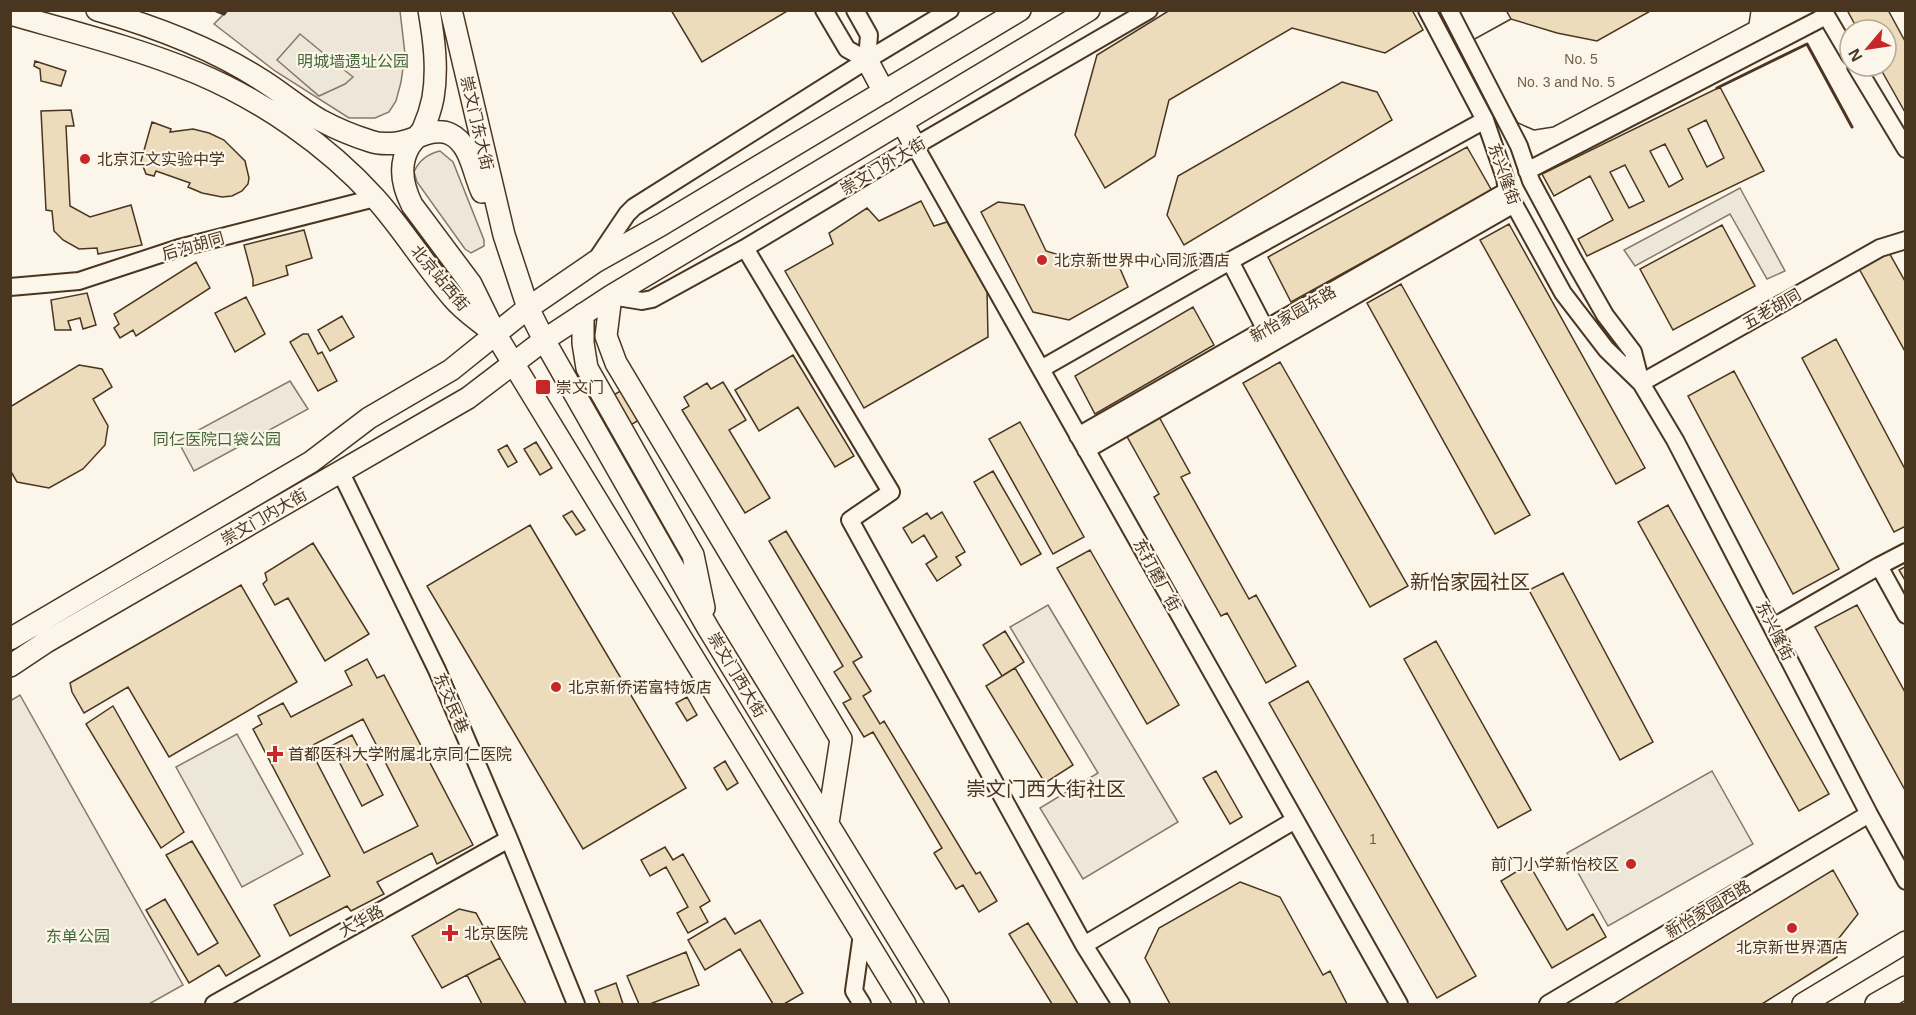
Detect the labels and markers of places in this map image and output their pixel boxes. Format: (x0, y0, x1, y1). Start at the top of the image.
place label: 北京汇文实验中学 (97, 151, 225, 168)
marker: 北京汇文实验中学 (78, 152, 92, 166)
place label: 北京新世界中心同派酒店 (1054, 252, 1230, 269)
marker: 北京新世界中心同派酒店 (1035, 253, 1049, 267)
marker: 崇文门 (534, 378, 552, 396)
place label: 崇文门 (556, 379, 604, 396)
place label: 北京新侨诺富特饭店 (568, 679, 712, 696)
marker: 北京新侨诺富特饭店 (549, 680, 563, 694)
marker: 首都医科大学附属北京同仁医院 (266, 745, 284, 763)
place label: 首都医科大学附属北京同仁医院 (288, 746, 512, 763)
place label: 前门小学新怡校区 (1491, 856, 1619, 873)
marker: 前门小学新怡校区 (1624, 857, 1638, 871)
marker: 北京新世界酒店 (1785, 921, 1799, 935)
marker: 北京医院 (441, 924, 459, 942)
place label: 北京医院 (464, 925, 528, 942)
place label: 北京新世界酒店 (1736, 939, 1848, 956)

